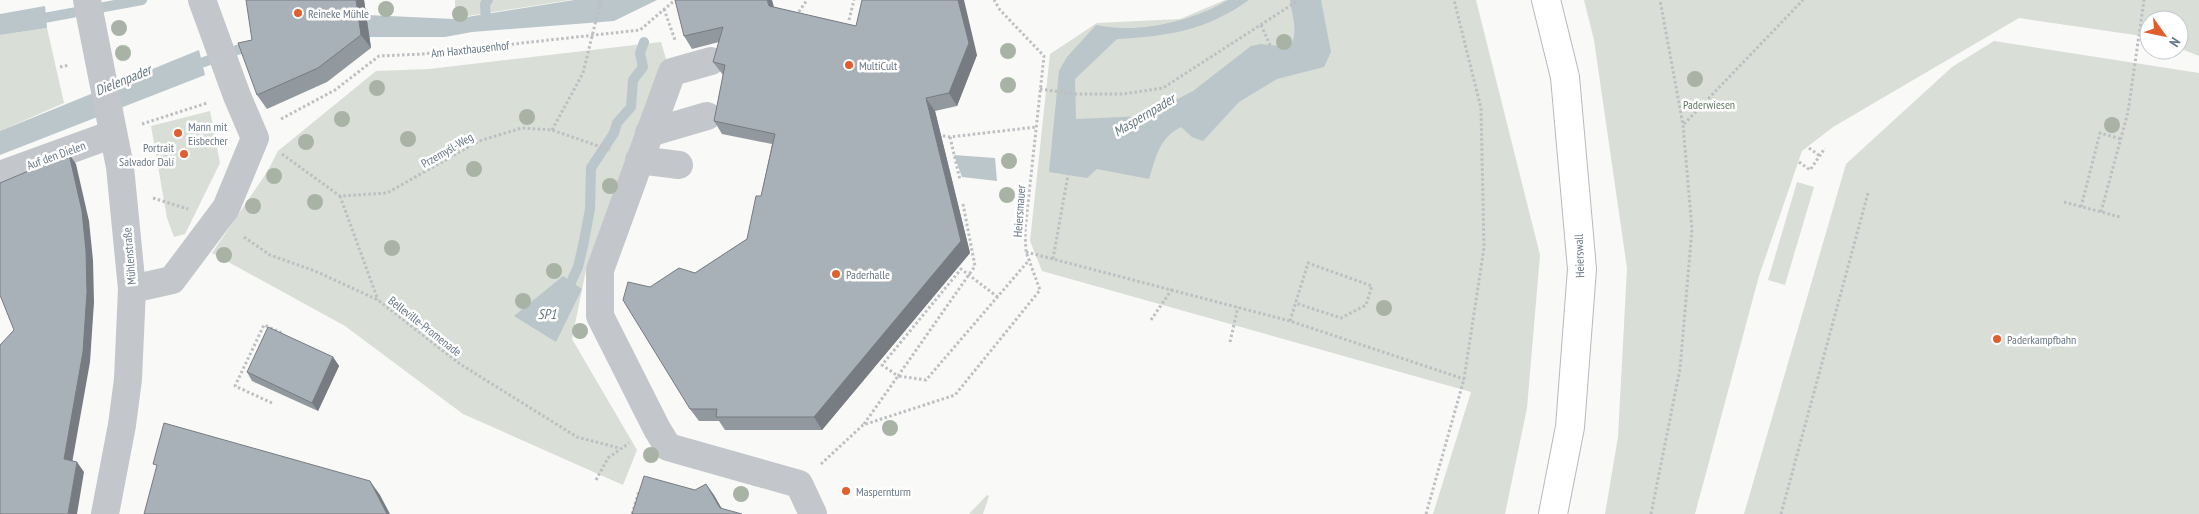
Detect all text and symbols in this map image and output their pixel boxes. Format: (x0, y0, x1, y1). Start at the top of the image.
place label: Reineke Mühle (308, 6, 369, 21)
marker: Reineke Mühle (292, 7, 304, 19)
north arrow (2139, 10, 2189, 60)
text: N (2165, 34, 2185, 50)
street label: Am Haxthausenhof (430, 37, 511, 61)
place label: MultiCult (859, 58, 898, 73)
marker: MultiCult (843, 59, 855, 71)
water label: Dielenpader (92, 60, 156, 99)
water label: Maspernpader (1110, 89, 1180, 140)
park label: Paderwiesen (1683, 97, 1735, 112)
place label: Mann mit Eisbecher (188, 119, 228, 148)
marker: Mann mit Eisbecher (172, 127, 184, 139)
street label: Przemyśl-Weg (418, 129, 476, 171)
street label: Auf den Dielen (25, 137, 87, 173)
place label: Portrait Salvador Dalí (119, 140, 175, 169)
marker: Portrait Salvador Dalí (178, 148, 190, 160)
street label: Heiersmauer (1010, 184, 1028, 238)
street label: Mühlenstraße (119, 227, 139, 285)
street label: Heierswall (1571, 234, 1587, 278)
place label: Paderhalle (846, 267, 890, 282)
marker: Paderhalle (830, 268, 842, 280)
street label: Belleville-Promenade (385, 293, 465, 359)
water label: SP1 (538, 305, 557, 323)
place label: Paderkampfbahn (2007, 332, 2076, 347)
marker: Paderkampfbahn (1991, 333, 2003, 345)
place label: Maspernturm (856, 484, 911, 499)
marker: Maspernturm (840, 485, 852, 497)

